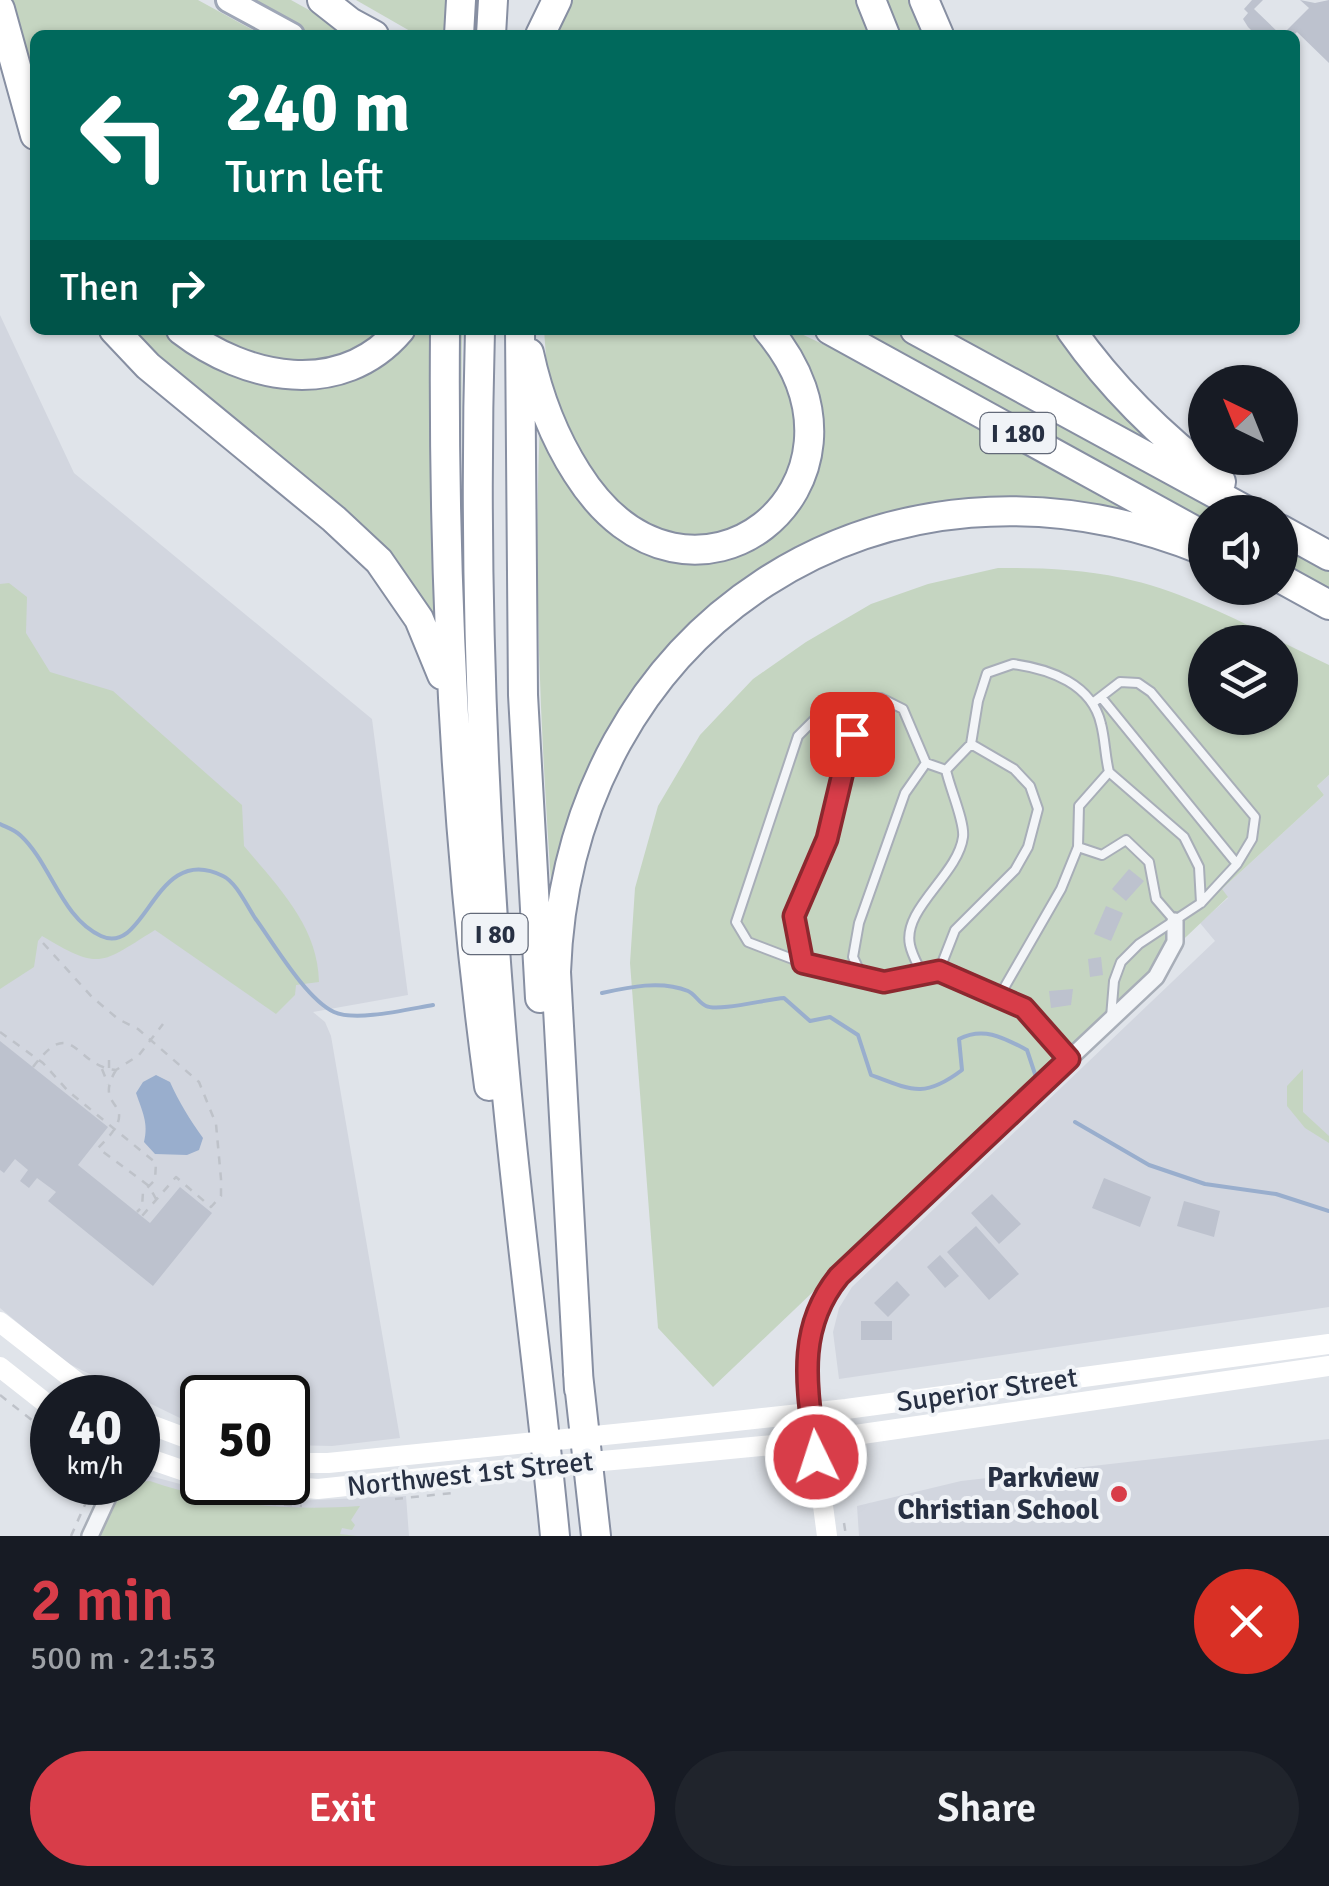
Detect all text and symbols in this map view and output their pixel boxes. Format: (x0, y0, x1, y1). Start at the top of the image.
text: 240 m (225, 64, 410, 150)
icon: left (60, 70, 190, 200)
text: Turn left (225, 150, 384, 205)
icon: right (159, 260, 214, 315)
text: Then (60, 264, 139, 311)
north arrow (1188, 365, 1298, 475)
map controls (1188, 365, 1298, 735)
road number: I 180 (980, 413, 1056, 453)
button: sound (1188, 495, 1298, 605)
button: layers (1188, 625, 1298, 735)
pin (810, 692, 895, 777)
icon: arrive (825, 707, 880, 762)
road number: I 80 (462, 914, 528, 954)
street label: Superior Street (894, 1360, 1080, 1420)
speed limit sign: 50 (180, 1375, 310, 1505)
text: 40 (68, 1397, 122, 1459)
position arrow (764, 1405, 868, 1509)
street label: Northwest 1st Street (345, 1444, 595, 1504)
text: km/h (67, 1450, 123, 1481)
place label: Parkview Christian School (898, 1461, 1100, 1527)
marker: Parkview Christian School (1108, 1483, 1130, 1505)
text: 2 min (30, 1564, 174, 1638)
button: close (1194, 1569, 1299, 1674)
text: 500 m · 21:53 (30, 1639, 216, 1678)
button: Exit (30, 1751, 655, 1866)
button: Share (675, 1751, 1299, 1866)

